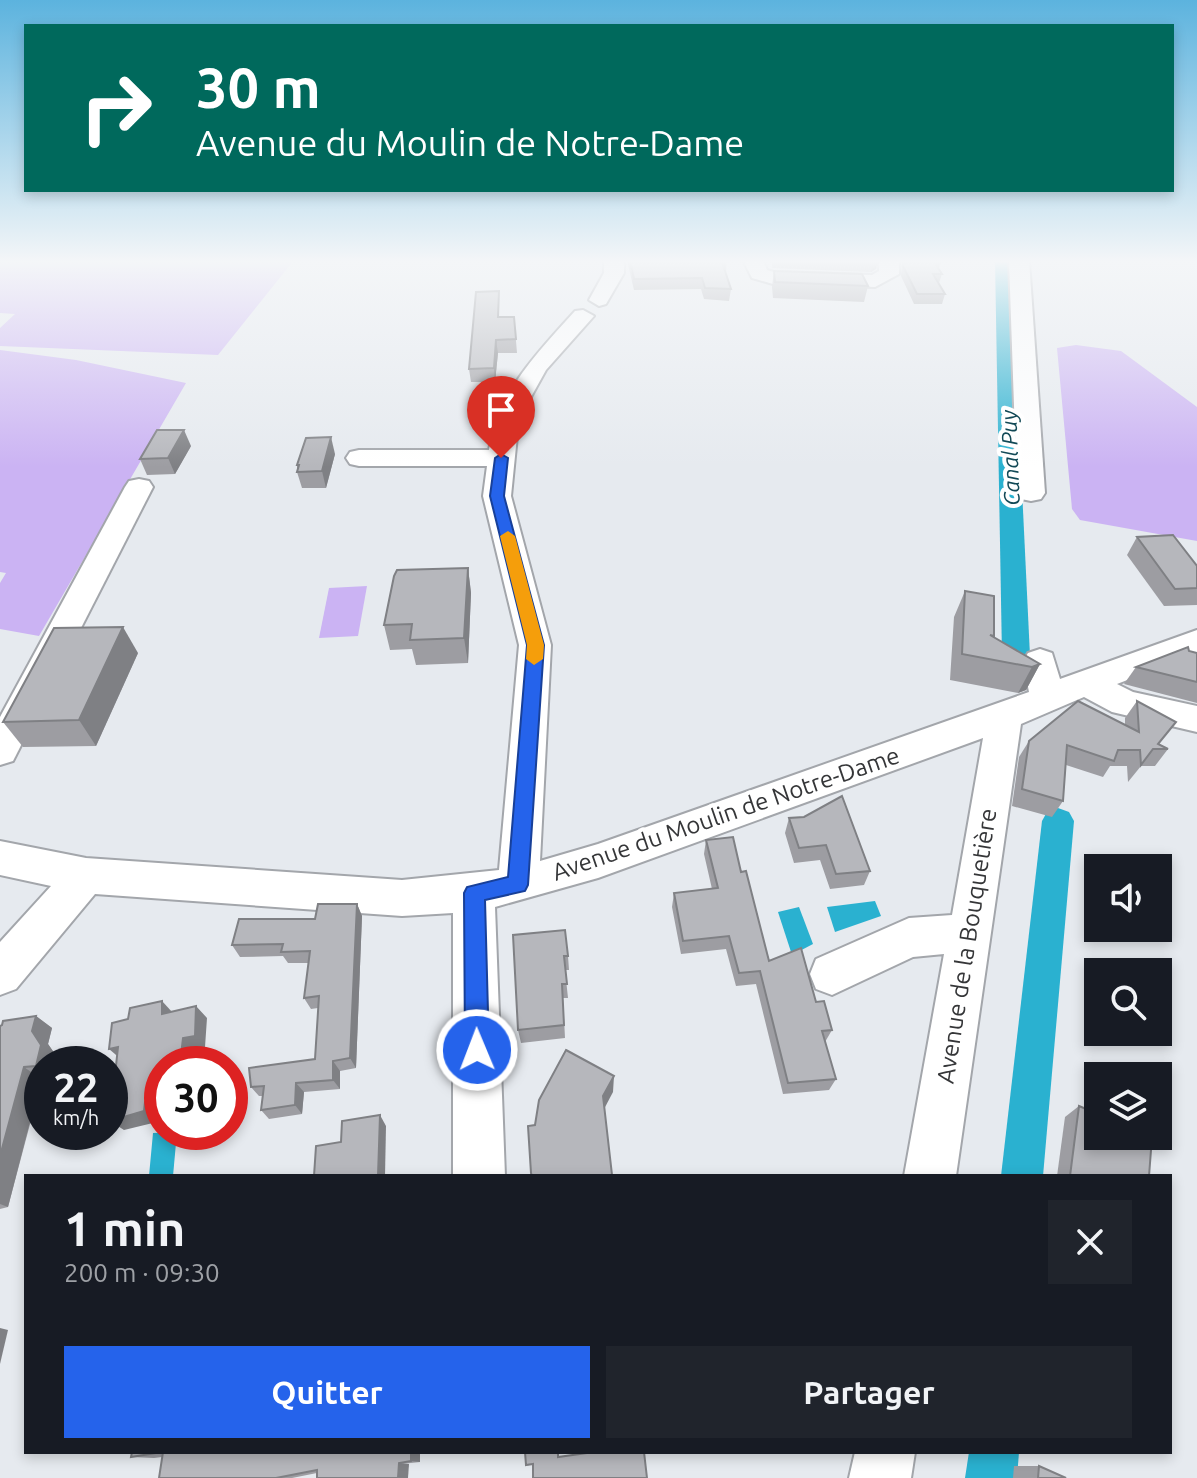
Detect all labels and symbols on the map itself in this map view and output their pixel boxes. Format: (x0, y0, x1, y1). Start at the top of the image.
pin (467, 376, 535, 458)
water label: Canal Puy (995, 409, 1024, 506)
street label: Avenue du Moulin de Notre-Dame (549, 741, 903, 886)
street label: Avenue de la Bouquetière (931, 806, 1002, 1085)
position arrow (435, 1008, 519, 1092)
speed limit sign: 30 (144, 1046, 248, 1150)

